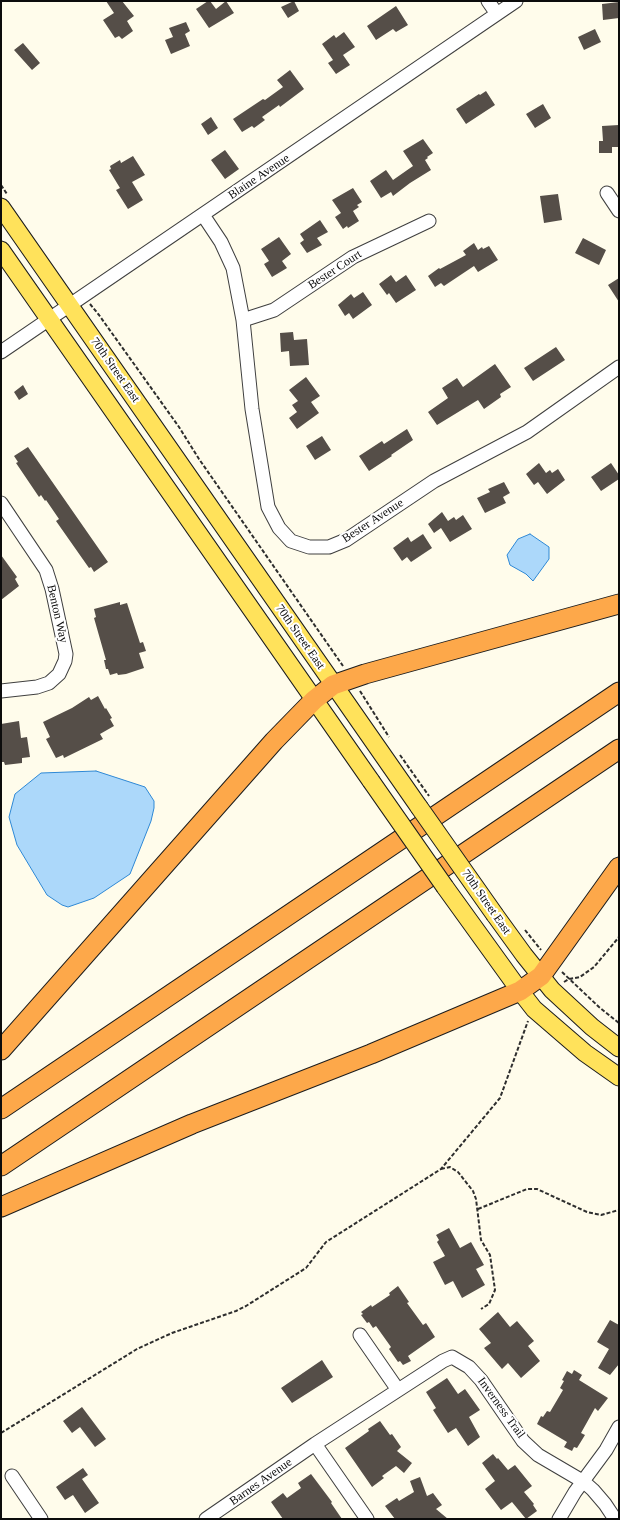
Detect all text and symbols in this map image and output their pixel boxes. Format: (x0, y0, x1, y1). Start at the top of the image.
street label: Blaine Avenue (226, 151, 292, 203)
street label: Bester Court (306, 247, 364, 293)
street label: 70th Street East (87, 335, 143, 405)
street label: Bester Avenue (340, 496, 406, 546)
street label: Benton Way (43, 583, 71, 645)
street label: 70th Street East (272, 602, 328, 672)
street label: 70th Street East (458, 867, 514, 937)
street label: Inverness Trail (474, 1375, 528, 1441)
street label: Barnes Avenue (227, 1455, 295, 1509)

